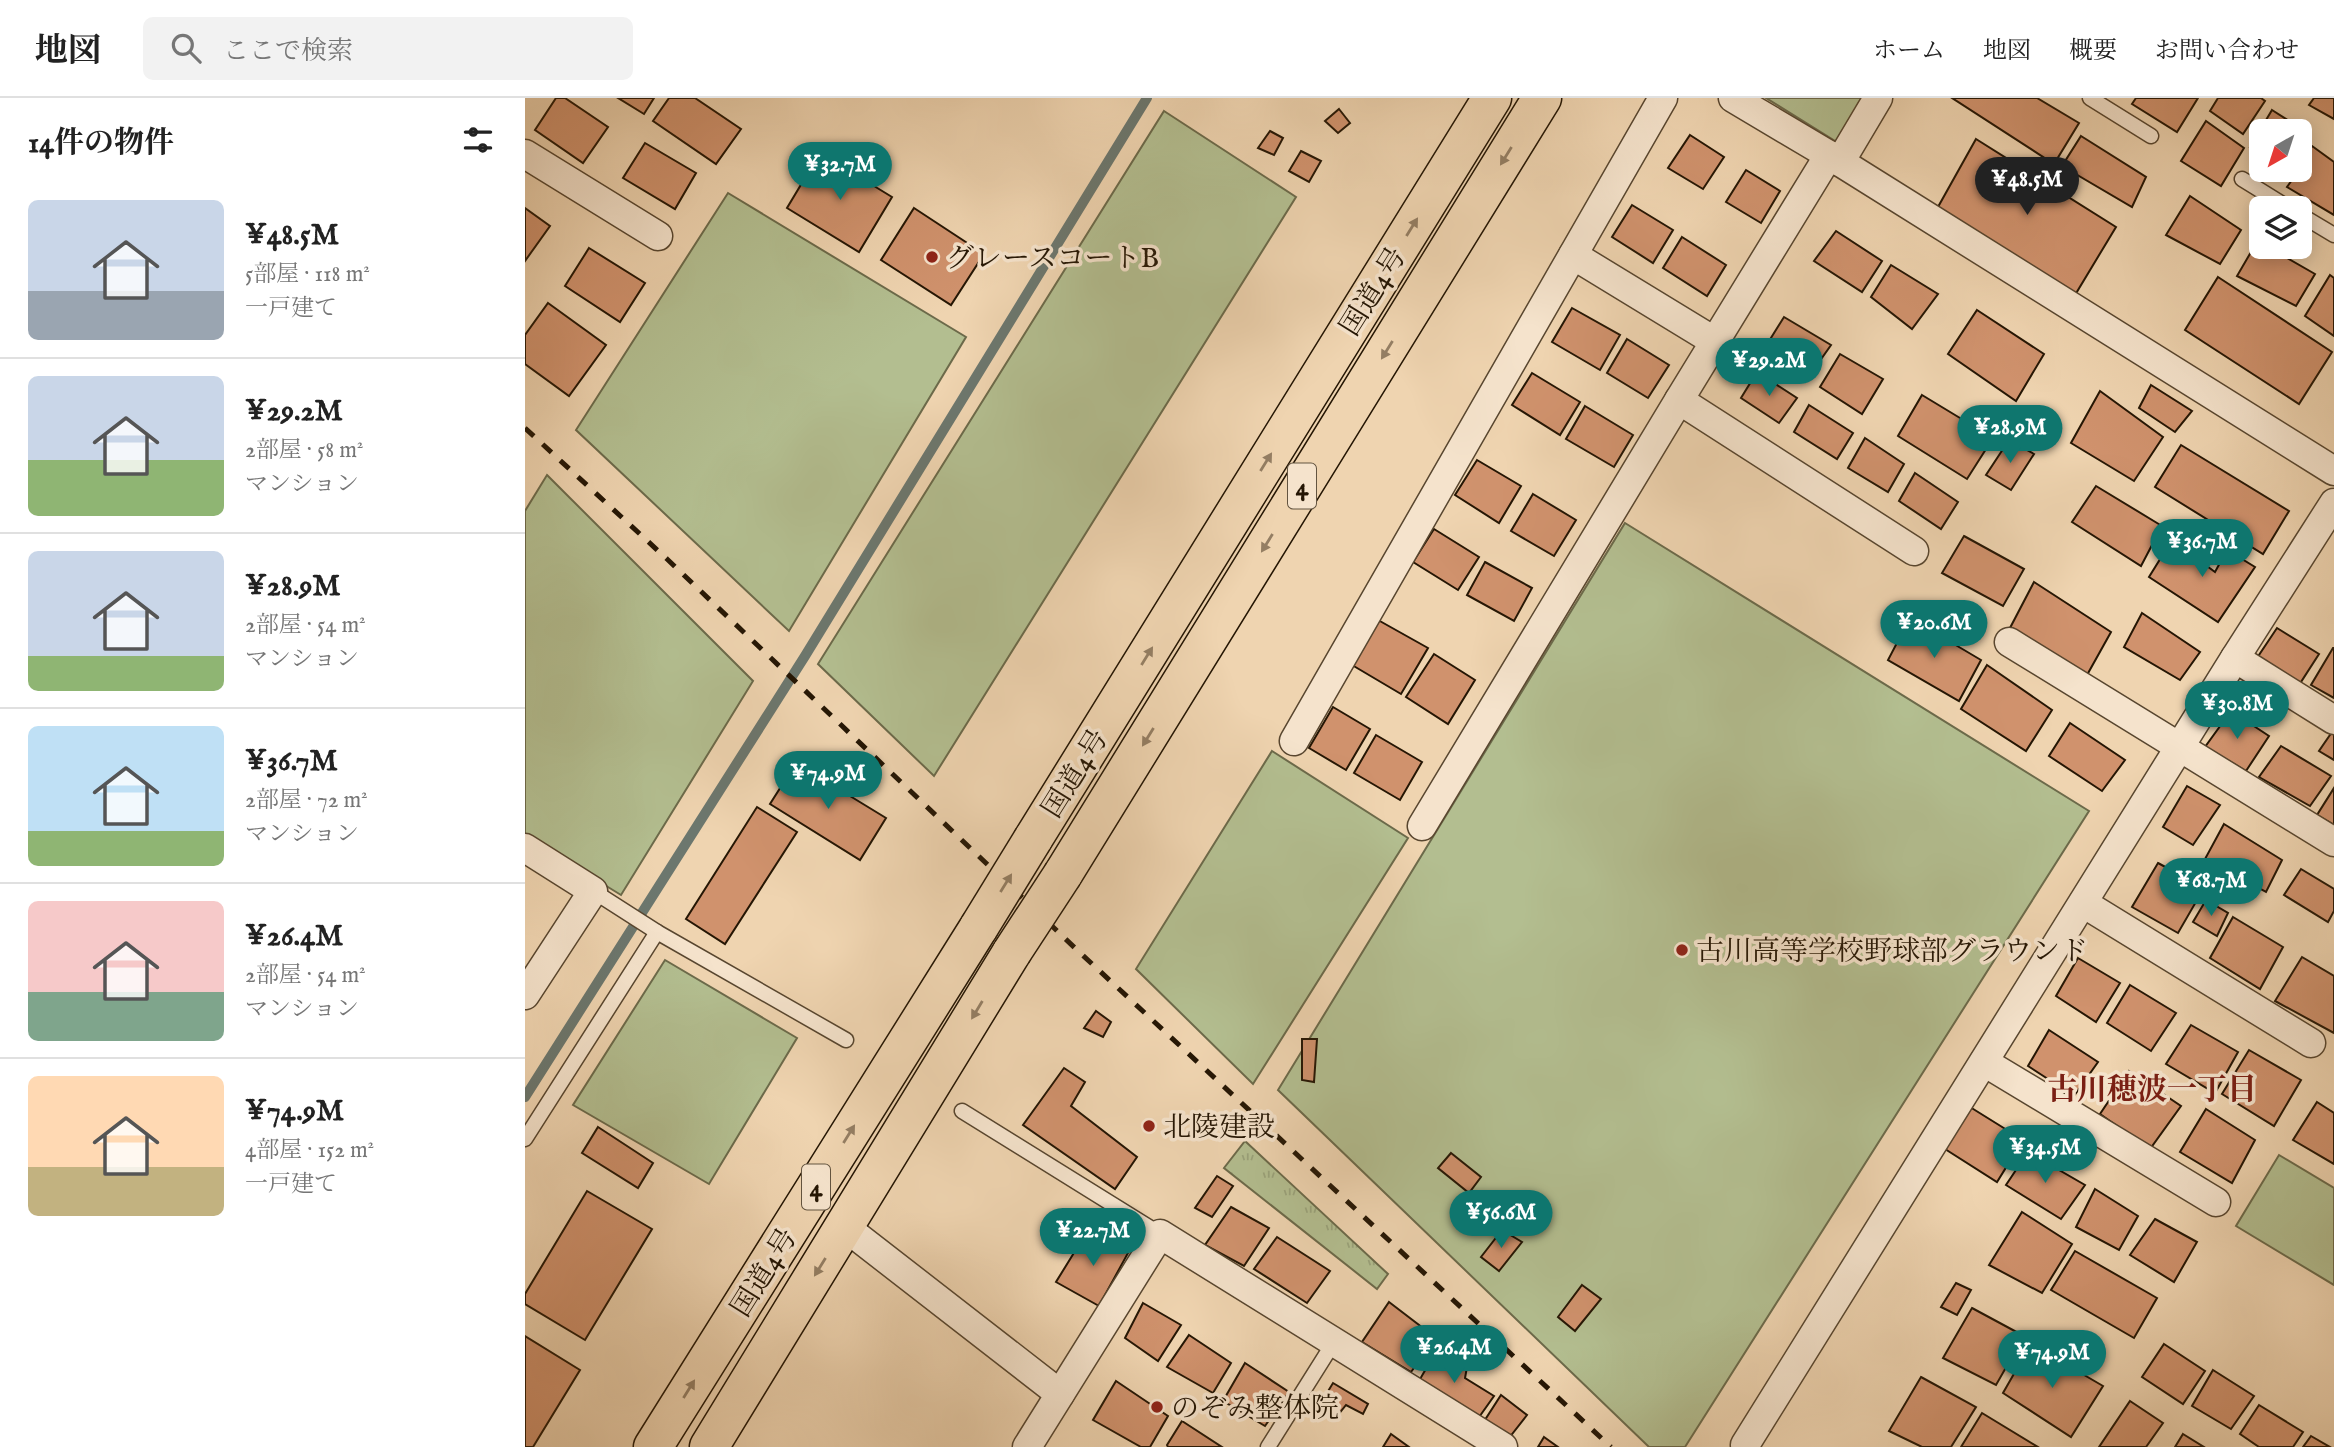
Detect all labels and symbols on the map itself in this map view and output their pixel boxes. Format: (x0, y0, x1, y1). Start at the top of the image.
north arrow (2249, 119, 2312, 182)
pin: ¥32.7M (783, 142, 897, 202)
one-way arrow (1500, 146, 1513, 166)
pin: ¥48.5M (1970, 158, 2084, 217)
one-way arrow (1406, 218, 1418, 237)
place label: グレースコートB (946, 242, 1159, 277)
street label: 国道4号 (1333, 242, 1415, 343)
marker: グレースコートB (924, 249, 940, 265)
pin: ¥29.2M (1712, 338, 1826, 398)
one-way arrow (1380, 340, 1393, 359)
pin: ¥28.9M (1953, 406, 2067, 465)
one-way arrow (1260, 453, 1273, 472)
road number: 4 (1288, 464, 1316, 508)
pin: ¥36.7M (2145, 519, 2259, 579)
one-way arrow (1261, 534, 1273, 553)
pin: ¥20.6M (1877, 601, 1991, 660)
one-way arrow (1140, 646, 1153, 665)
pin: ¥30.8M (2180, 682, 2294, 741)
street label: 国道4号 (1035, 724, 1117, 825)
one-way arrow (1141, 727, 1154, 746)
pin: ¥74.9M (771, 752, 885, 811)
pin: ¥68.7M (2154, 858, 2268, 918)
one-way arrow (1000, 873, 1013, 893)
place label: 古川高等学校野球部グラウンド (1696, 935, 2088, 970)
marker: 古川高等学校野球部グラウンド (1674, 942, 1690, 958)
one-way arrow (970, 1001, 983, 1020)
district label: 古川穂波一丁目 (2047, 1072, 2257, 1110)
place label: 北陵建設 (1163, 1111, 1275, 1146)
marker: 北陵建設 (1141, 1118, 1157, 1134)
one-way arrow (843, 1125, 856, 1144)
pin: ¥34.5M (1988, 1126, 2102, 1185)
road number: 4 (802, 1164, 830, 1210)
pin: ¥56.6M (1444, 1190, 1558, 1250)
pin: ¥22.7M (1036, 1208, 1150, 1268)
street label: 国道4号 (724, 1223, 806, 1324)
one-way arrow (813, 1258, 826, 1277)
pin: ¥26.4M (1397, 1326, 1511, 1385)
pin: ¥74.9M (1995, 1330, 2109, 1390)
one-way arrow (683, 1380, 696, 1399)
place label: のぞみ整体院 (1171, 1392, 1339, 1427)
marker: のぞみ整体院 (1149, 1399, 1165, 1415)

